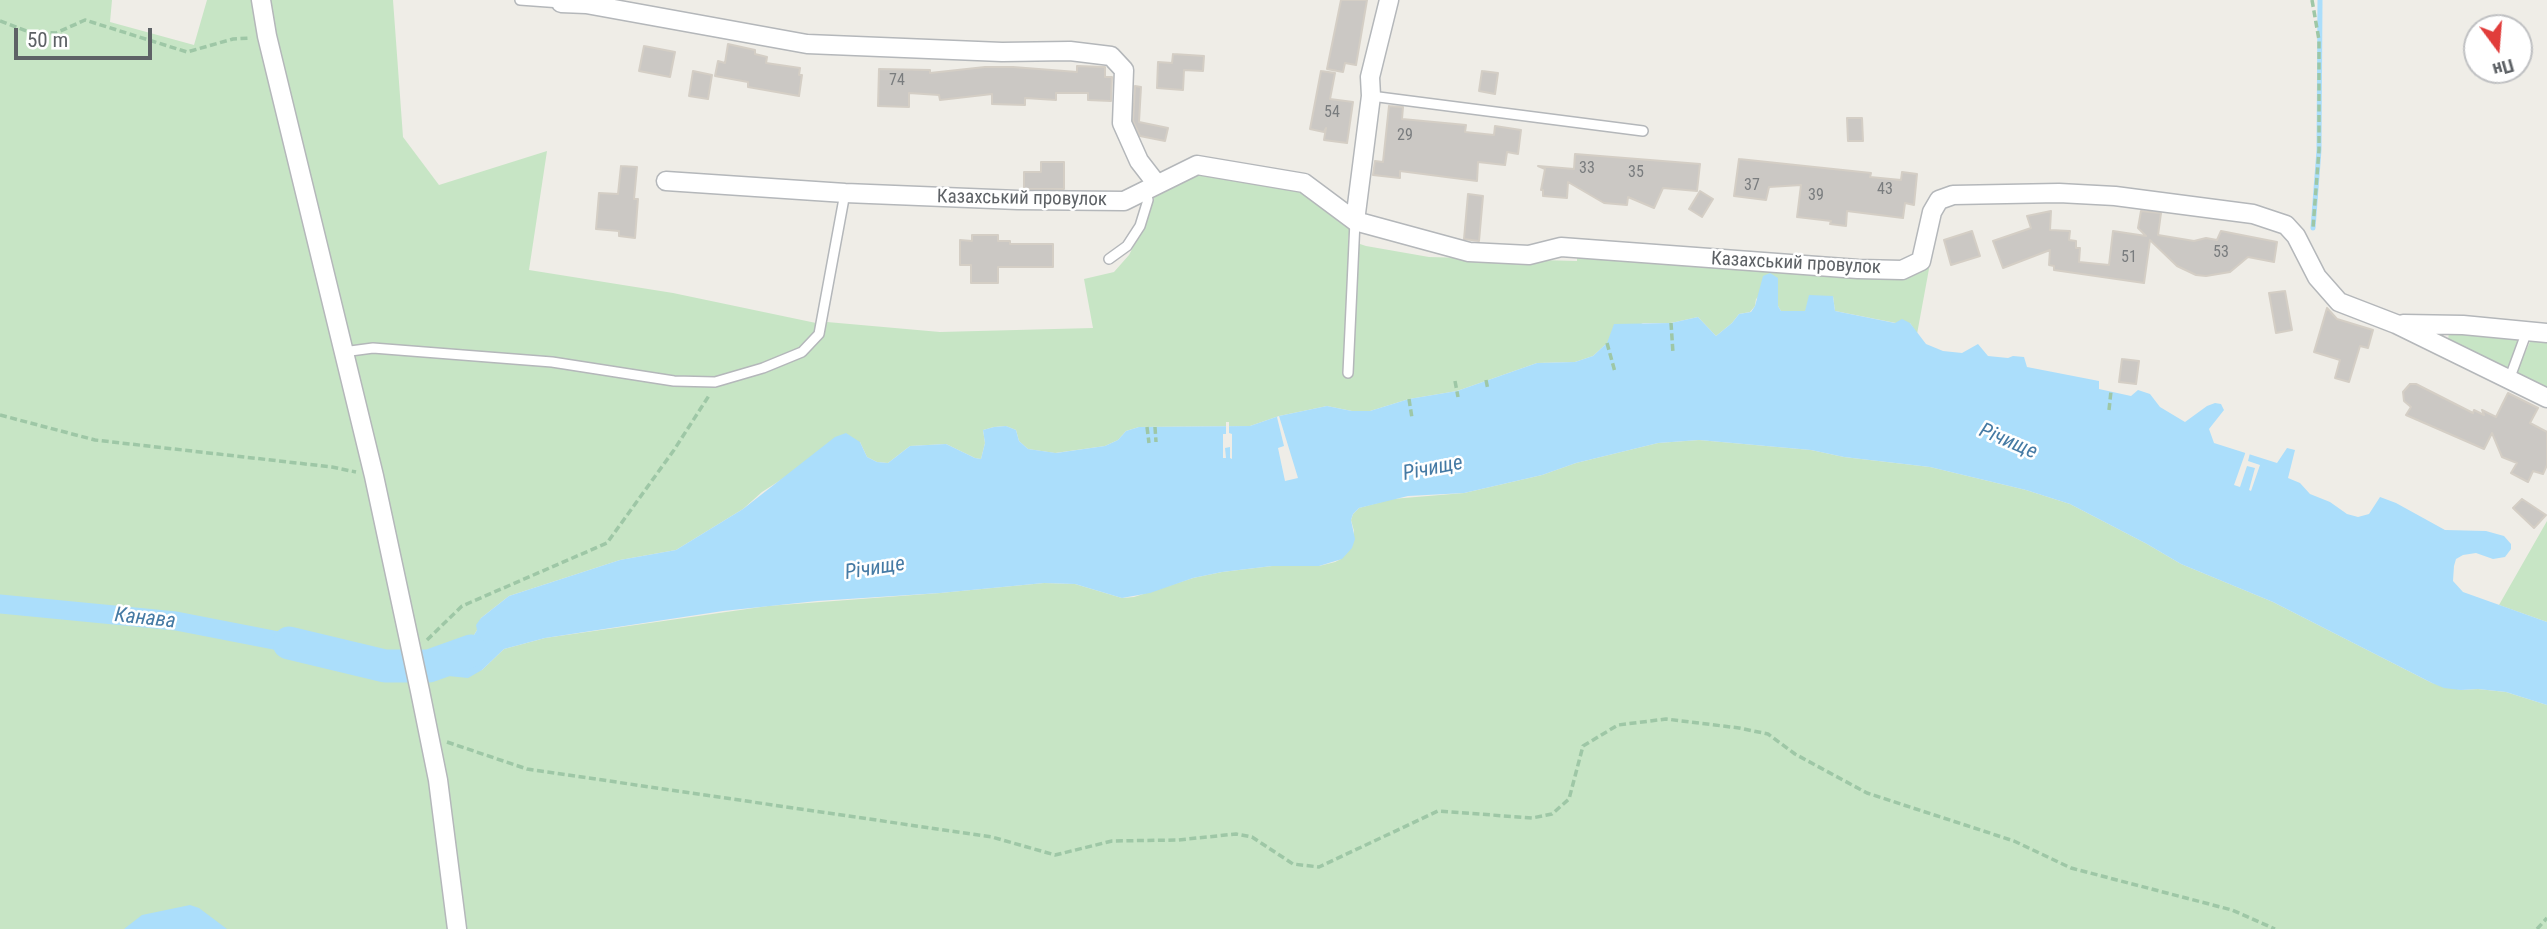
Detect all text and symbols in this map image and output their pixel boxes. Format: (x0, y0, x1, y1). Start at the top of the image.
scale bar (18, 14, 156, 58)
north arrow (2463, 14, 2533, 84)
text: 50 m (27, 28, 68, 52)
text: Пн (2490, 54, 2517, 82)
house number: 74 (889, 71, 905, 91)
house number: 54 (1324, 103, 1340, 123)
house number: 29 (1397, 126, 1413, 146)
house number: 33 (1579, 159, 1595, 179)
house number: 35 (1628, 163, 1644, 183)
house number: 37 (1744, 176, 1760, 196)
house number: 43 (1877, 180, 1893, 200)
street label: Казахський провулок (937, 186, 1107, 212)
house number: 39 (1808, 186, 1824, 206)
house number: 53 (2213, 243, 2229, 263)
street label: Казахський провулок (1710, 248, 1882, 280)
house number: 51 (2121, 248, 2137, 268)
water label: Річище (1975, 419, 2041, 465)
water label: Річище (1401, 451, 1465, 487)
water label: Річище (843, 552, 907, 586)
water label: Канава (113, 603, 177, 635)

